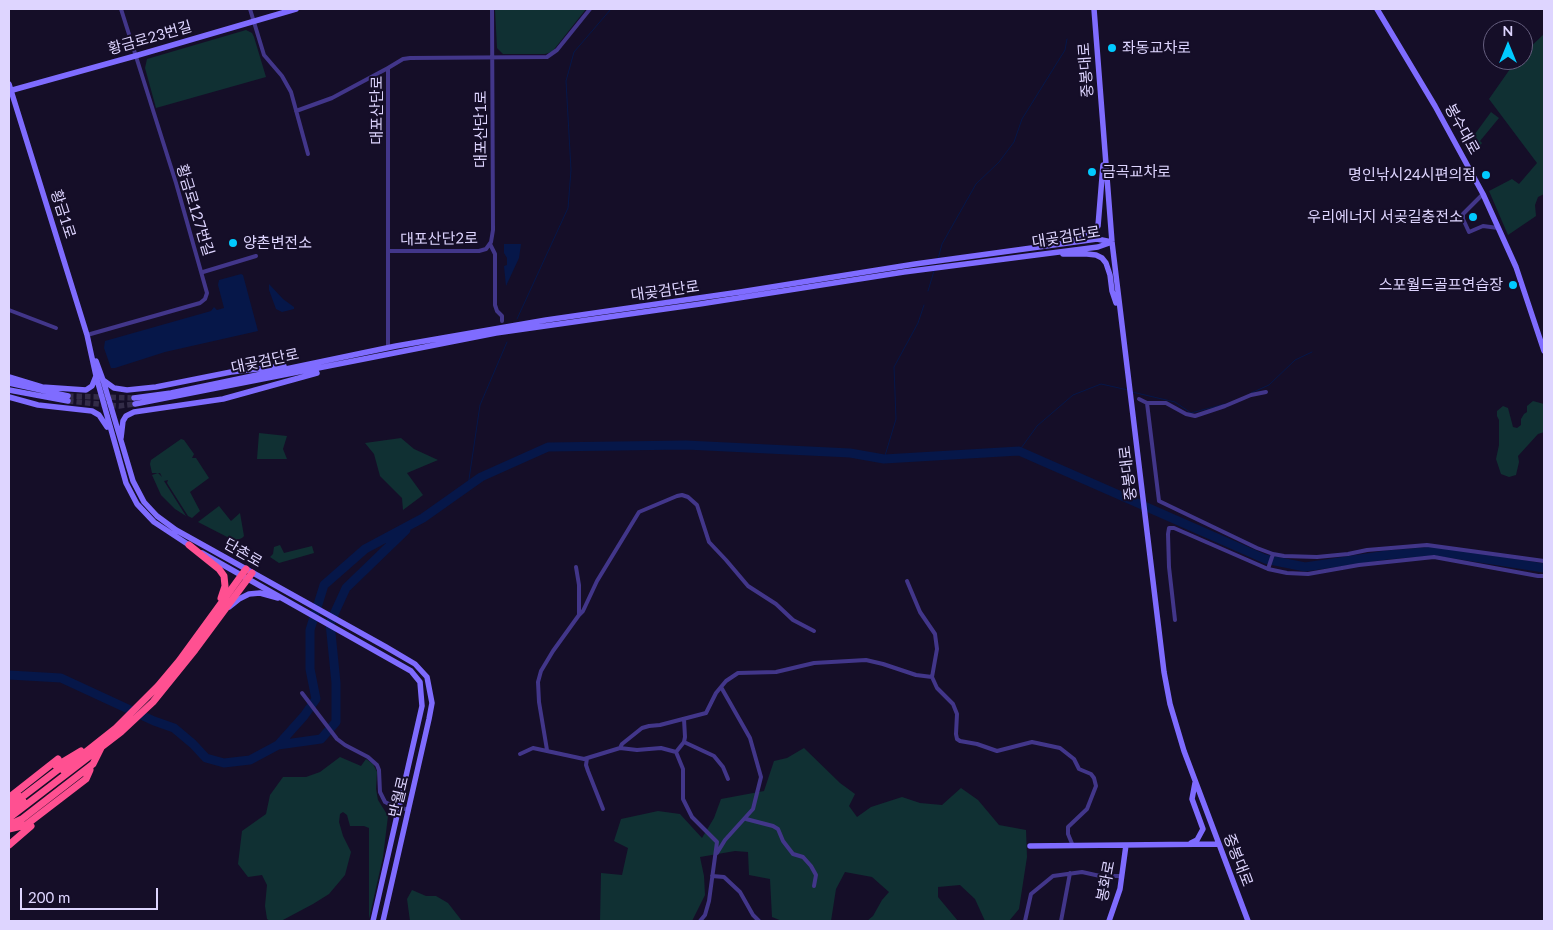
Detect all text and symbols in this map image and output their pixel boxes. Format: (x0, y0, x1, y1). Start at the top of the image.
street label: 황금로23번길 (106, 17, 194, 59)
north arrow (1483, 20, 1533, 70)
text: N (1503, 22, 1513, 39)
place label: 좌동교차로 (1122, 39, 1191, 57)
street label: 중봉대로 (1075, 42, 1097, 98)
marker: 좌동교차로 (1106, 42, 1118, 54)
street label: 대포산단로 (368, 76, 386, 144)
street label: 대포산단1로 (472, 90, 490, 168)
street label: 봉수대로 (1441, 100, 1483, 158)
street label: 황금로127번길 (172, 162, 218, 258)
place label: 금곡교차로 (1102, 163, 1171, 181)
marker: 금곡교차로 (1086, 166, 1098, 178)
place label: 명인낚시24시편의점 (1348, 166, 1476, 184)
marker: 명인낚시24시편의점 (1480, 169, 1492, 181)
street label: 황금1로 (47, 187, 79, 241)
place label: 우리에너지 서곶길충전소 (1307, 208, 1463, 226)
marker: 우리에너지 서곶길충전소 (1467, 211, 1479, 223)
street label: 대곶검단로 (1031, 223, 1101, 251)
street label: 대포산단2로 (400, 229, 478, 249)
place label: 양촌변전소 (243, 234, 312, 252)
marker: 양촌변전소 (227, 237, 239, 249)
place label: 스포월드골프연습장 (1379, 276, 1503, 294)
street label: 대곶검단로 (630, 277, 700, 305)
marker: 스포월드골프연습장 (1507, 279, 1519, 291)
street label: 대곶검단로 (229, 345, 301, 377)
street label: 중봉대로 (1116, 445, 1140, 501)
street label: 단촌로 (221, 535, 265, 571)
street label: 반월로 (386, 775, 412, 819)
street label: 중봉대로 (1220, 831, 1256, 889)
street label: 봉화로 (1093, 859, 1119, 903)
scale bar (22, 878, 160, 910)
text: 200 m (28, 888, 70, 906)

